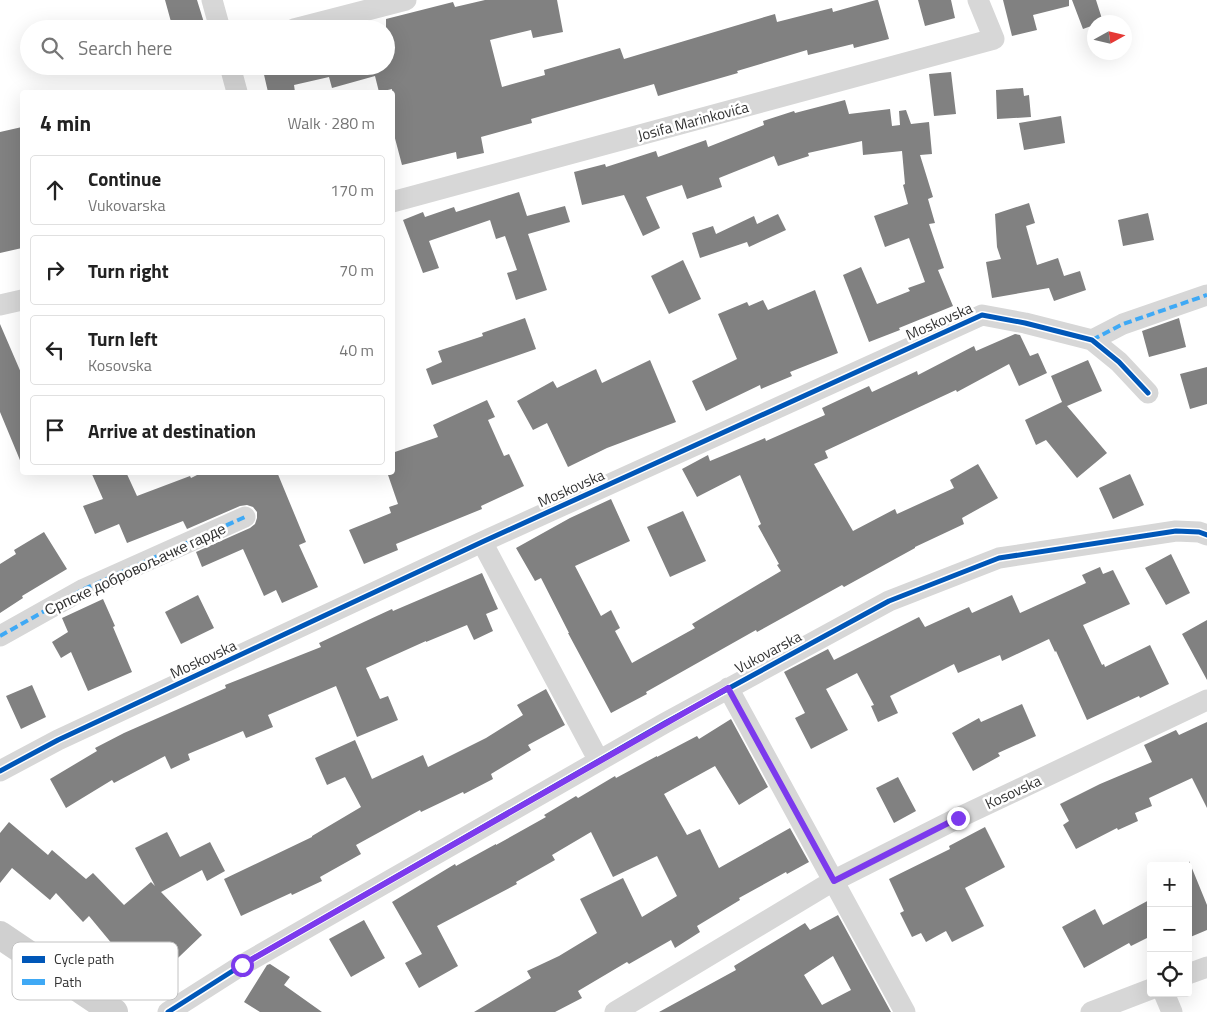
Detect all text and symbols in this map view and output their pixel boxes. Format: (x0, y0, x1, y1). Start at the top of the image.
north arrow (1087, 15, 1132, 60)
search box (20, 20, 395, 75)
text: Search here (78, 33, 172, 62)
icon: search (38, 34, 66, 62)
street label: Josifa Marinkovića (635, 95, 752, 147)
text: 4 min (40, 107, 91, 139)
text: Walk · 280 m (287, 111, 375, 135)
text: Continue (88, 164, 161, 193)
icon: ahead (41, 176, 69, 204)
text: 170 m (330, 178, 374, 202)
text: Vukovarska (88, 193, 165, 217)
icon: right (41, 256, 69, 284)
text: Turn right (88, 256, 169, 285)
text: 70 m (339, 258, 374, 282)
street label: Moskovska (902, 296, 977, 346)
text: Turn left (88, 324, 158, 353)
icon: left (41, 336, 69, 364)
text: 40 m (339, 338, 374, 362)
text: Kosovska (88, 353, 152, 377)
icon: arrive (41, 416, 69, 444)
text: Arrive at destination (88, 416, 256, 445)
street label: Moskovska (534, 463, 609, 513)
street label: Српске добровољачке гарде (40, 517, 230, 621)
street label: Vukovarska (731, 625, 806, 679)
street label: Moskovska (166, 633, 240, 684)
street label: Kosovska (981, 769, 1045, 815)
route end (947, 807, 970, 830)
map controls (1147, 862, 1192, 997)
button: + (1147, 862, 1192, 907)
button: − (1147, 907, 1192, 952)
legend (12, 942, 178, 1000)
text: Cycle path (54, 948, 114, 969)
button: locate (1147, 952, 1192, 997)
route start (231, 954, 254, 977)
text: Path (54, 971, 82, 992)

